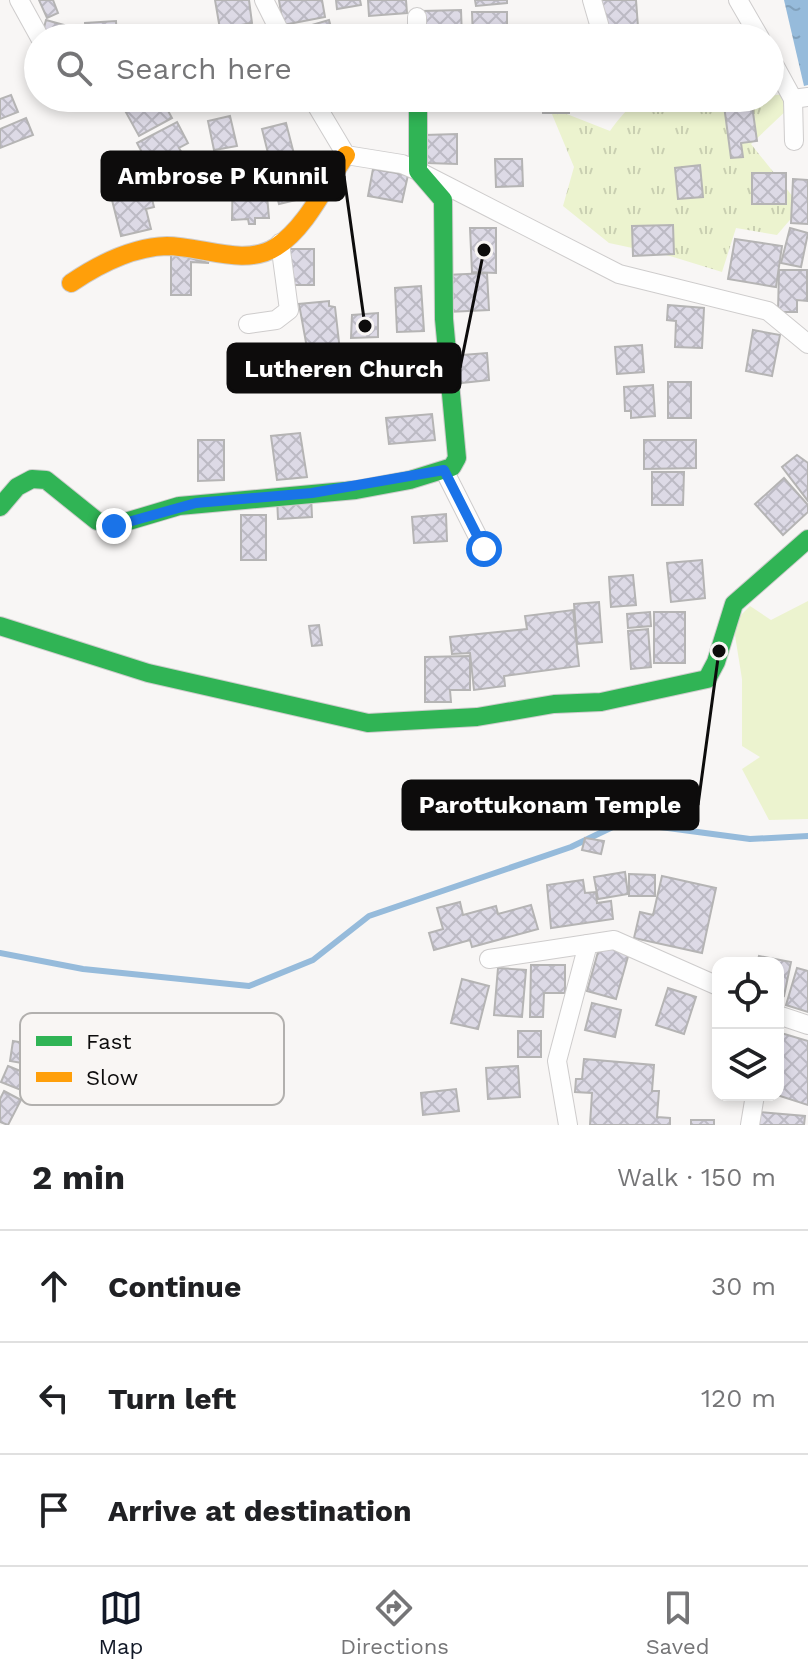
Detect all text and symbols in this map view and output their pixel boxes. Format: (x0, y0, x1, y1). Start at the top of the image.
search box (24, 24, 784, 112)
icon: search (52, 46, 96, 90)
text: Search here (116, 51, 292, 86)
callout: Ambrose P Kunnil (102, 152, 344, 200)
text: Ambrose P Kunnil (118, 162, 328, 190)
callout: Lutheren Church (228, 344, 460, 392)
text: Lutheren Church (244, 355, 444, 383)
route end (96, 508, 132, 544)
route start (466, 531, 502, 567)
callout: Parottukonam Temple (403, 781, 698, 829)
text: Parottukonam Temple (419, 791, 681, 819)
map controls (712, 957, 784, 1101)
button: locate (712, 957, 784, 1029)
legend (20, 1013, 284, 1105)
text: Fast (86, 1029, 132, 1054)
button: layers (712, 1029, 784, 1101)
text: Slow (86, 1065, 138, 1090)
text: 2 min (32, 1157, 125, 1197)
text: Walk · 150 m (617, 1162, 776, 1192)
icon: ahead (32, 1264, 76, 1308)
text: Continue (108, 1269, 241, 1304)
text: 30 m (711, 1271, 776, 1301)
icon: left (32, 1376, 76, 1420)
text: Turn left (108, 1381, 236, 1416)
text: 120 m (701, 1383, 776, 1413)
icon: arrive (32, 1488, 76, 1532)
text: Arrive at destination (108, 1493, 412, 1528)
tab: Map (98, 1586, 143, 1659)
tab: Directions (340, 1586, 449, 1659)
tab: Saved (646, 1586, 710, 1659)

